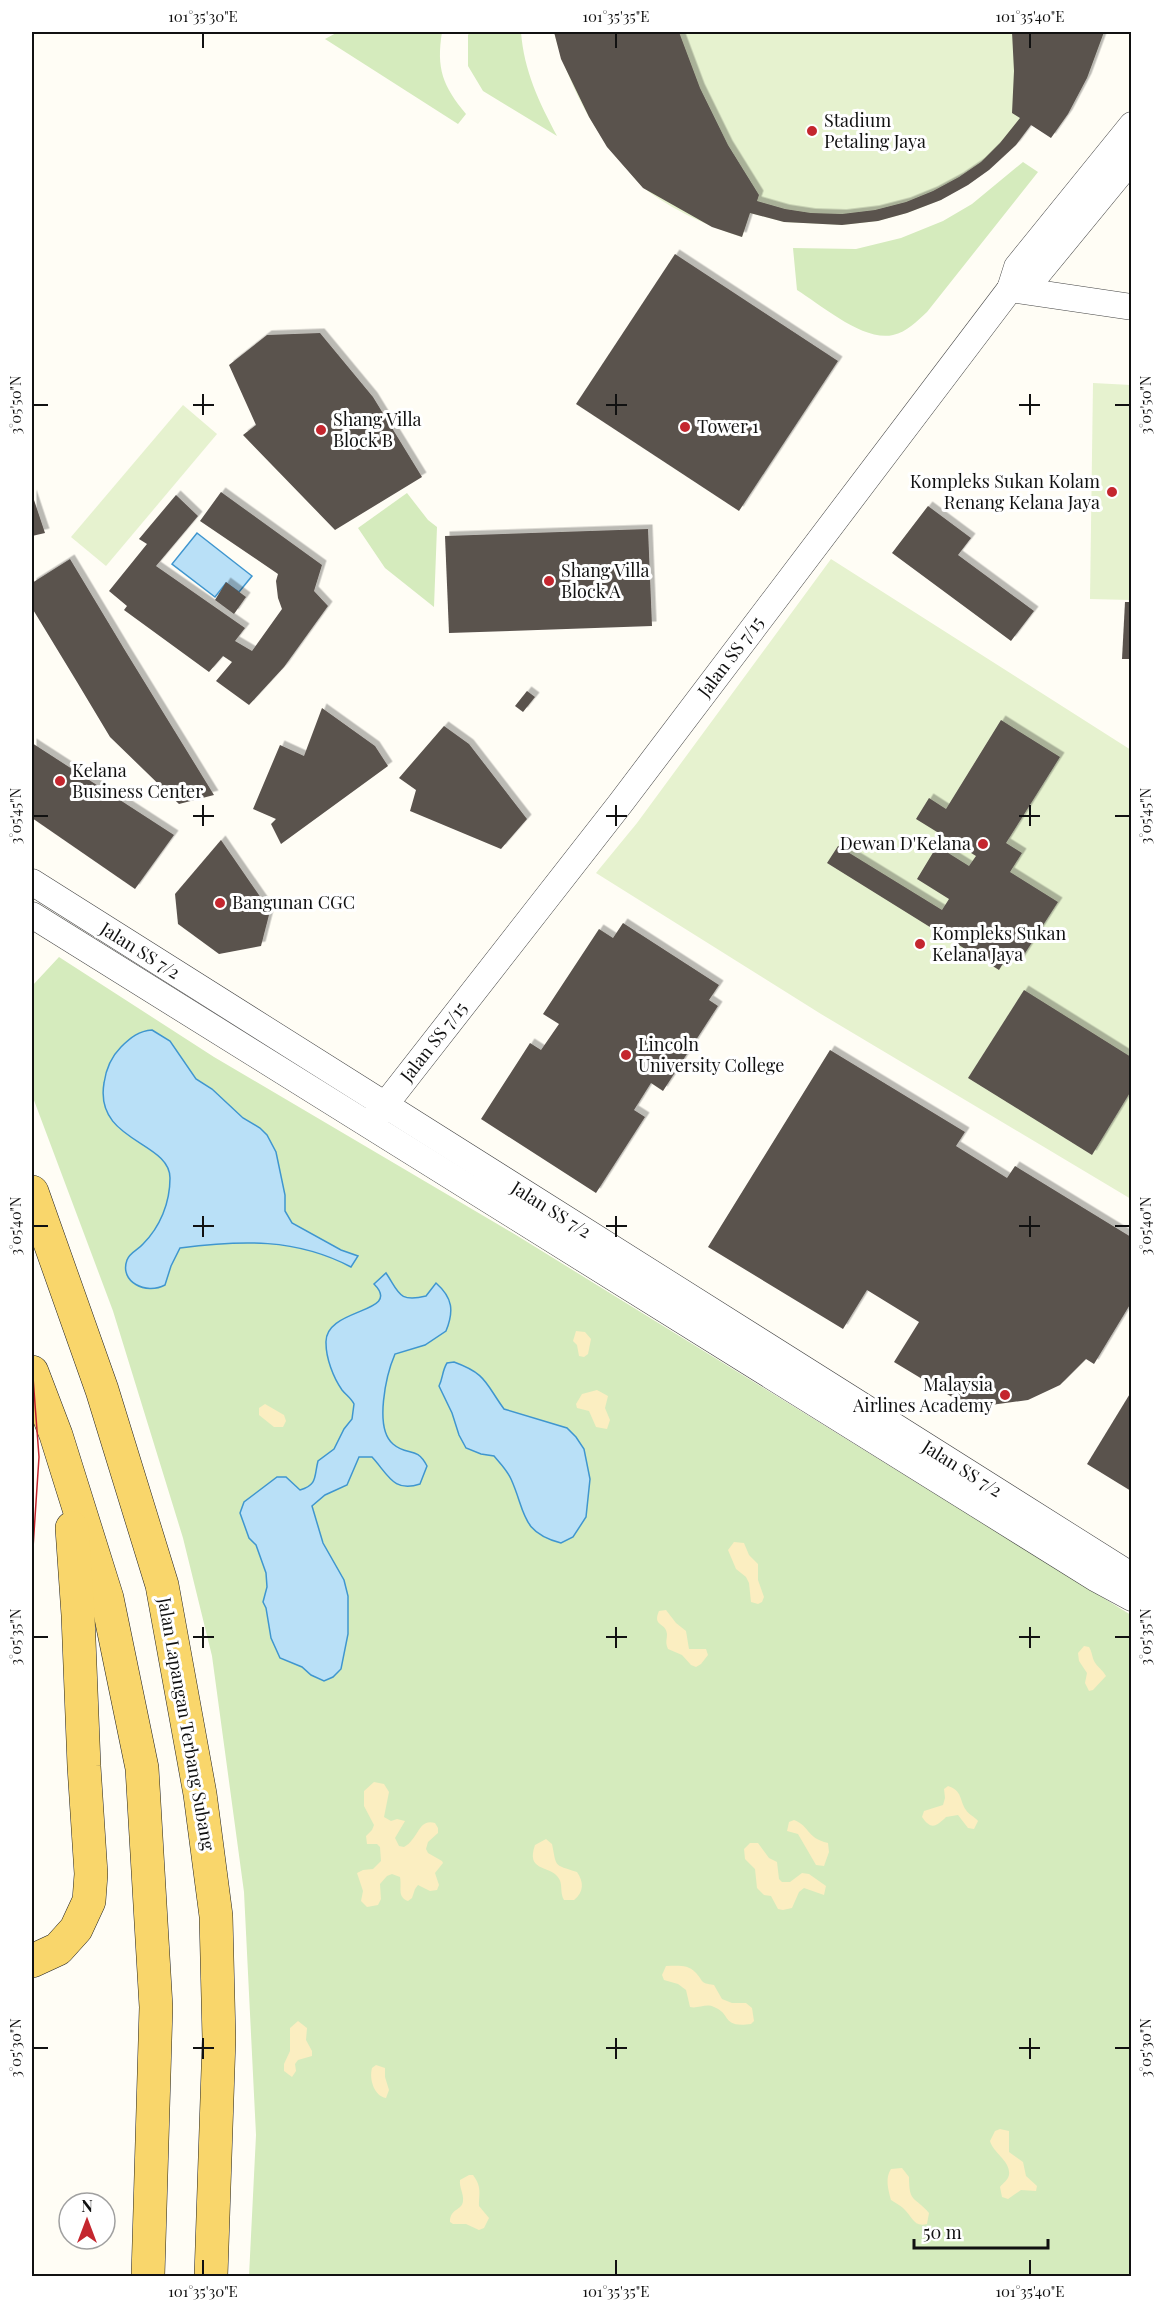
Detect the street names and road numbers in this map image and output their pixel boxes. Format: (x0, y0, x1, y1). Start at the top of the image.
street label: Jalan SS 7/15 (691, 611, 768, 703)
street label: Jalan SS 7/2 (95, 916, 185, 984)
street label: Jalan SS 7/15 (394, 996, 472, 1087)
street label: Jalan SS 7/2 (506, 1175, 596, 1243)
street label: Jalan SS 7/2 (917, 1434, 1007, 1502)
street label: Jalan Lapangan Terbang Subang (153, 1594, 221, 1853)

